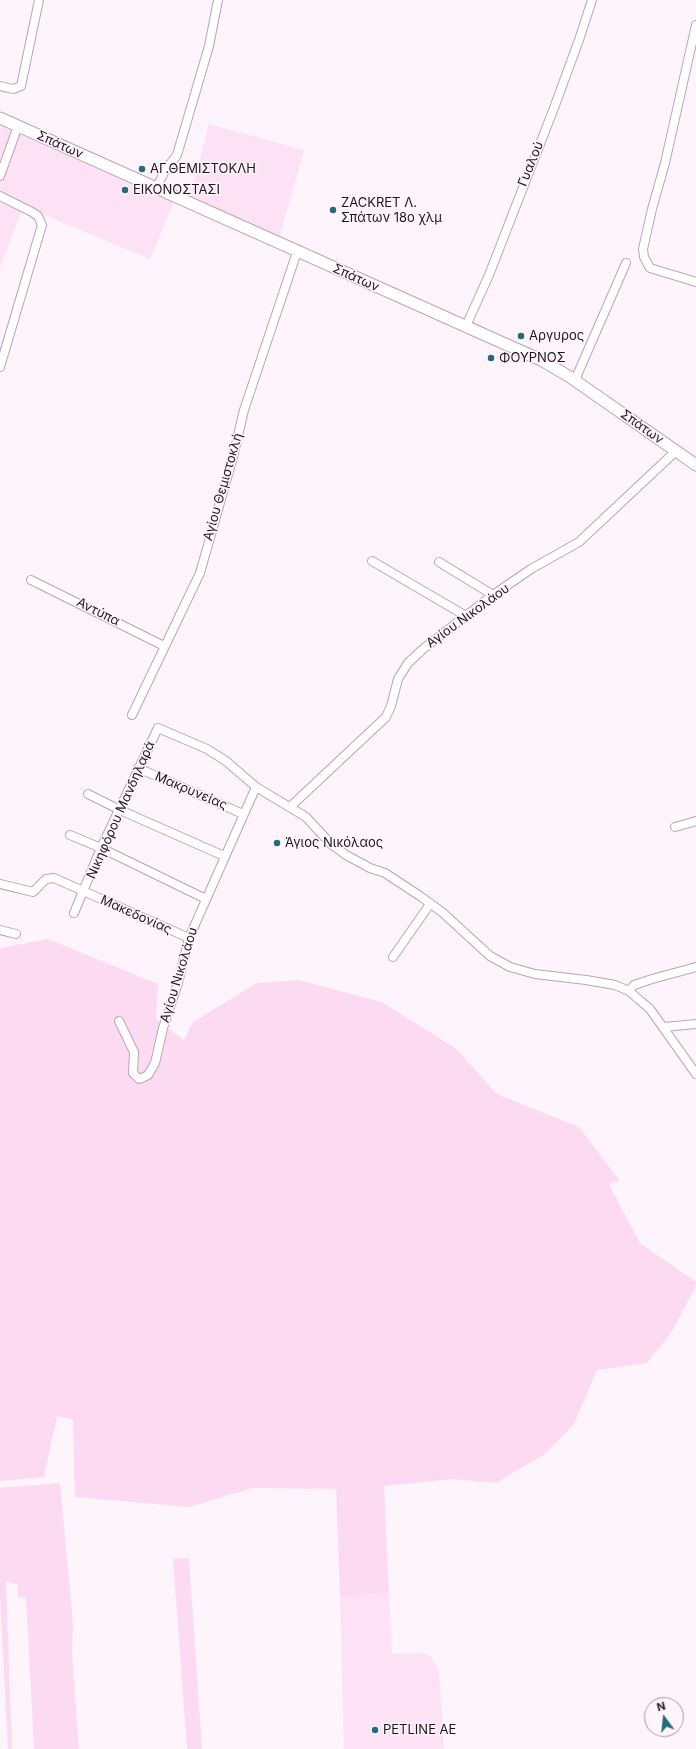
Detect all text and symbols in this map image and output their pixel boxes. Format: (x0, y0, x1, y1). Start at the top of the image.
street label: Σπάτων (34, 128, 86, 162)
street label: Γυαλού (515, 139, 547, 189)
place label: ΑΓ.ΘΕΜΙΣΤΟΚΛΗ (150, 161, 256, 177)
marker: ΑΓ.ΘΕΜΙΣΤΟΚΛΗ (137, 164, 147, 174)
place label: ΕΙΚΟΝΟΣΤΑΣΙ (133, 182, 220, 198)
marker: ΕΙΚΟΝΟΣΤΑΣΙ (120, 185, 130, 195)
place label: ZACKRET Λ. Σπάτων 18ο χλμ (341, 195, 442, 226)
marker: ZACKRET Λ. Σπάτων 18ο χλμ (328, 205, 338, 215)
street label: Σπάτων (330, 261, 382, 295)
place label: Αργυρος (529, 328, 584, 344)
marker: Αργυρος (516, 331, 526, 341)
place label: ΦΟΥΡΝΟΣ (499, 350, 566, 366)
marker: ΦΟΥΡΝΟΣ (486, 353, 496, 363)
street label: Σπάτων (617, 407, 667, 447)
street label: Αγίου Θεμιστοκλή (200, 431, 246, 543)
street label: Αγίου Νικολάου (423, 581, 513, 651)
street label: Αντύπα (74, 595, 122, 629)
street label: Νικηφόρου Μανδηλαρά (84, 739, 158, 881)
street label: Μακρυνείας (152, 769, 230, 813)
place label: Άγιος Νικόλαος (285, 835, 383, 851)
marker: Άγιος Νικόλαος (272, 838, 282, 848)
street label: Μακεδονίας (98, 892, 174, 938)
street label: Αγίου Νικολάου (157, 925, 201, 1025)
north arrow (644, 1697, 684, 1737)
text: N (655, 1699, 667, 1714)
place label: PETLINE AE (383, 1722, 456, 1738)
marker: PETLINE AE (370, 1725, 380, 1735)

